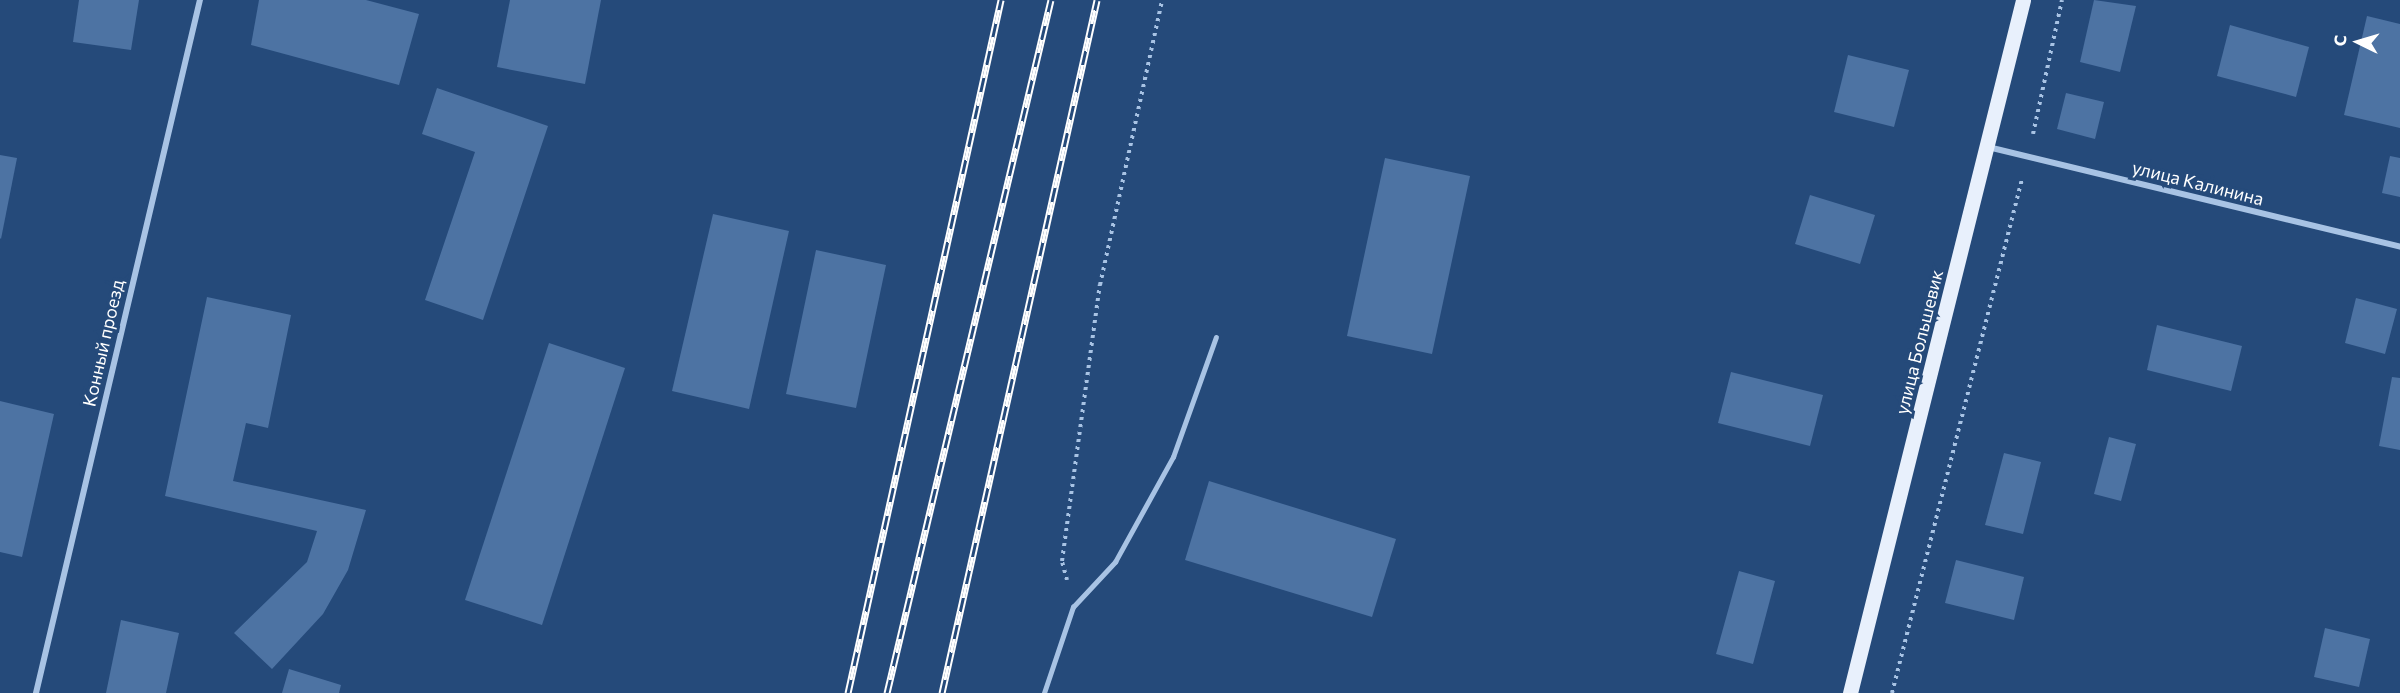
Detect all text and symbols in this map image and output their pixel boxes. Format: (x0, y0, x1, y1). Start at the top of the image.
north arrow (2328, 12, 2388, 72)
text: С (2330, 34, 2350, 47)
street label: улица Калинина (2130, 156, 2266, 210)
street label: улица Большевик (1891, 267, 1947, 417)
street label: Конный проезд (78, 277, 128, 409)

